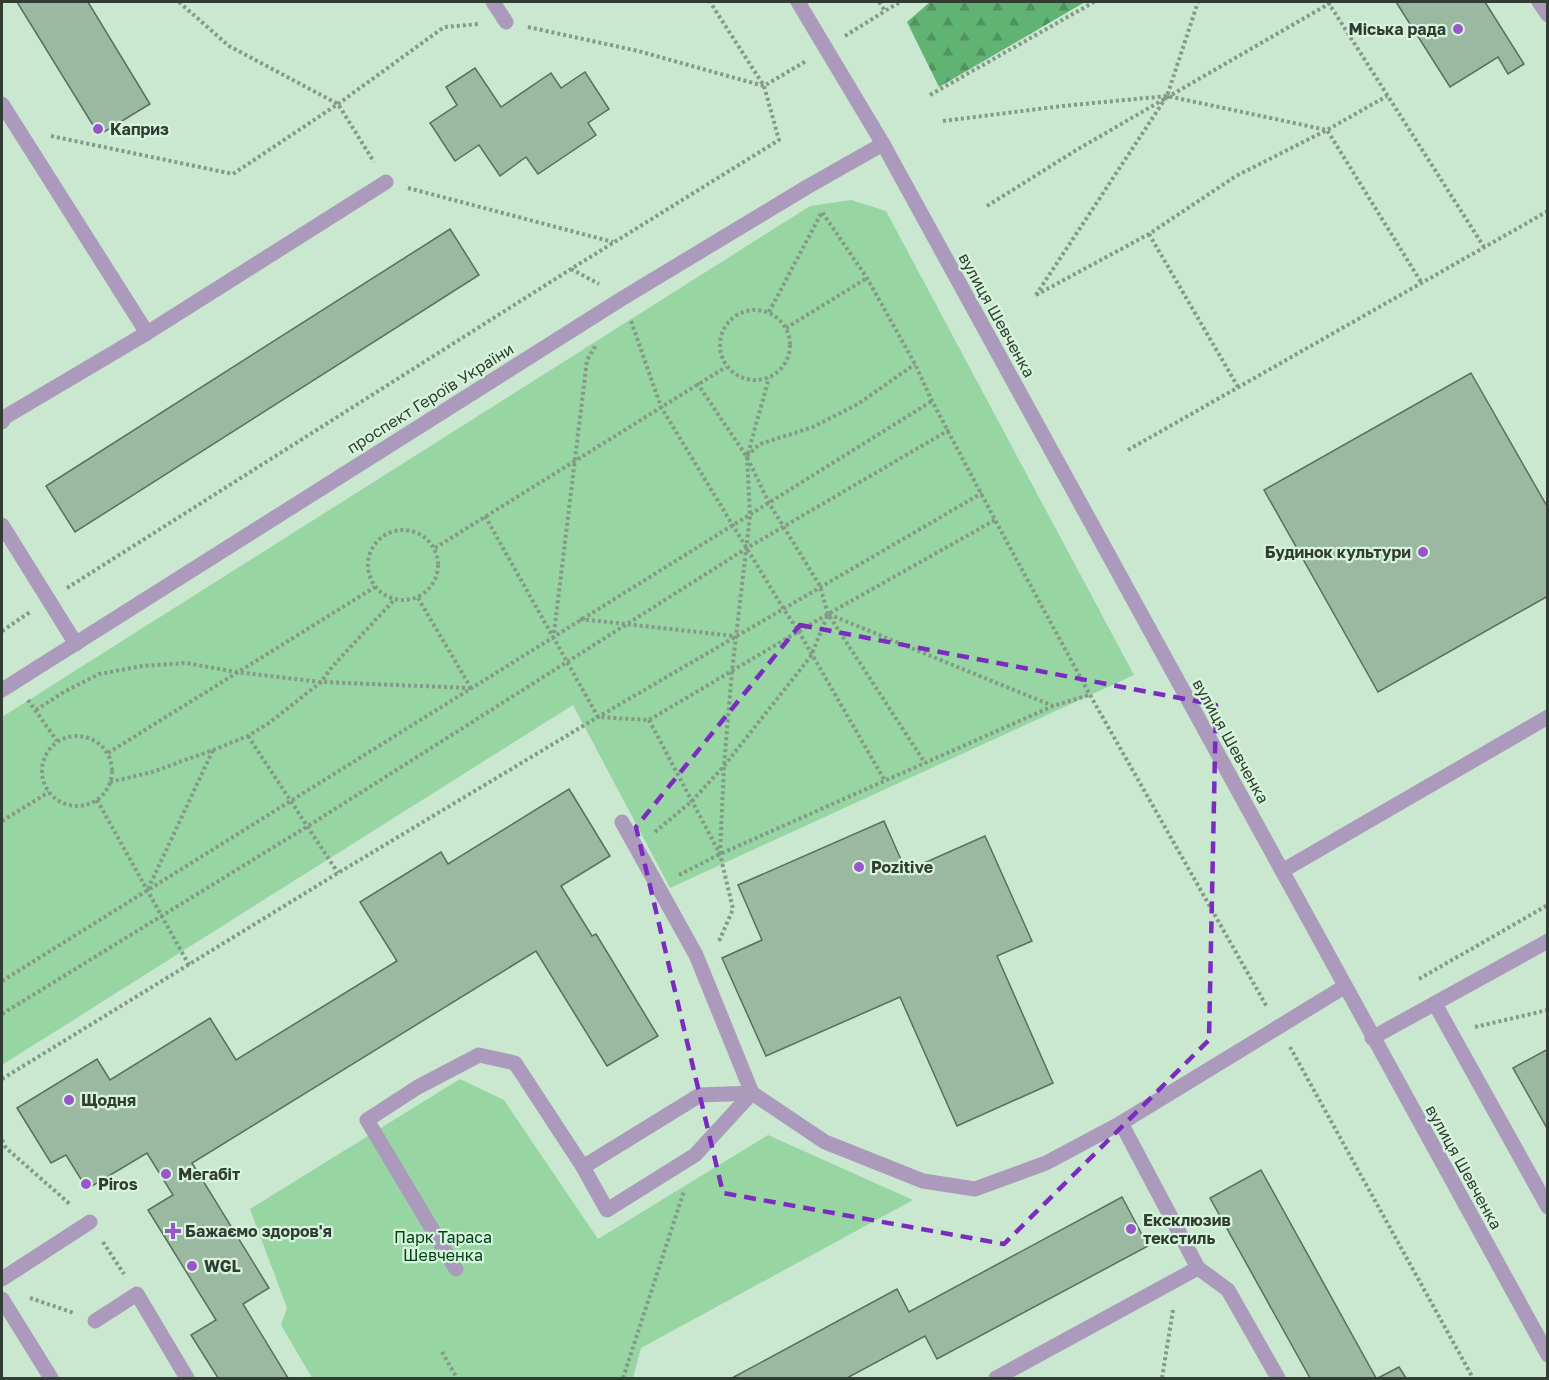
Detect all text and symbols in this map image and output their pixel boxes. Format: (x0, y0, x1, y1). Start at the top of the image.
place label: Міська рада (1348, 19, 1446, 39)
marker: Міська рада (1451, 22, 1465, 36)
place label: Каприз (110, 119, 169, 139)
marker: Каприз (91, 122, 105, 136)
street label: вулиця Шевченка (954, 249, 1040, 381)
street label: проспект Героїв України (343, 338, 517, 458)
place label: Будинок культури (1265, 542, 1411, 562)
marker: Будинок культури (1416, 545, 1430, 559)
street label: вулиця Шевченка (1188, 675, 1274, 807)
place label: Pozitive (871, 857, 933, 877)
marker: Pozitive (852, 860, 866, 874)
place label: Щодня (81, 1090, 136, 1110)
marker: Щодня (62, 1093, 76, 1107)
street label: вулиця Шевченка (1421, 1101, 1507, 1233)
place label: Мегабіт (178, 1164, 240, 1184)
marker: Мегабіт (159, 1167, 173, 1181)
place label: Piros (98, 1174, 138, 1194)
marker: Piros (79, 1177, 93, 1191)
place label: Ексклюзив текстиль (1143, 1210, 1231, 1248)
place label: Бажаємо здоров'я (185, 1221, 332, 1241)
marker: Ексклюзив текстиль (1124, 1222, 1138, 1236)
marker: Бажаємо здоров'я (166, 1224, 180, 1238)
park label: Парк Тараса Шевченка (394, 1227, 492, 1265)
place label: WGL (204, 1256, 241, 1276)
marker: WGL (185, 1259, 199, 1273)

